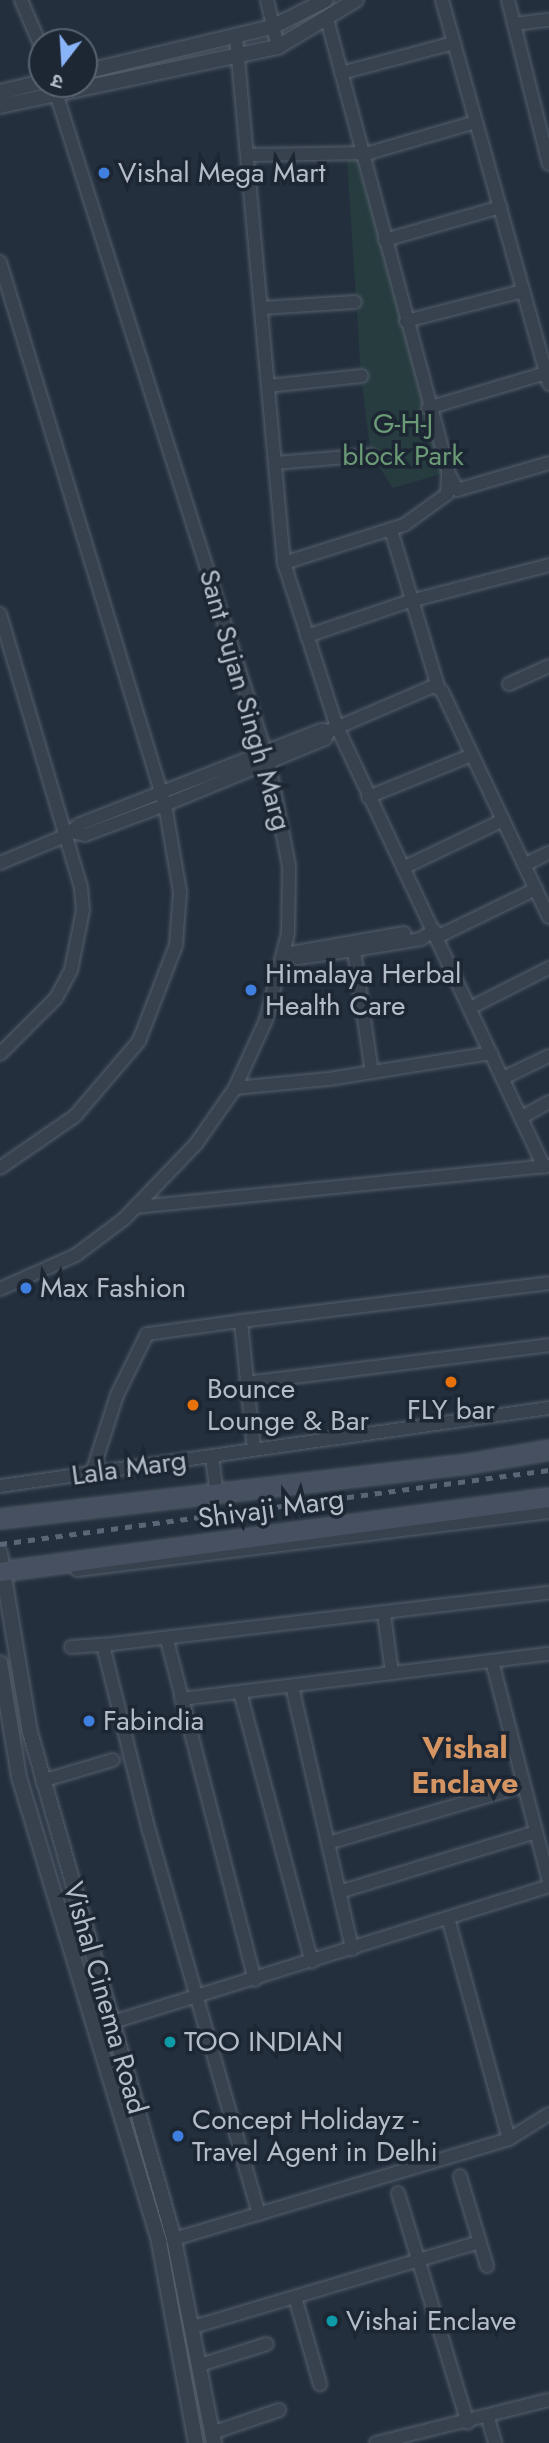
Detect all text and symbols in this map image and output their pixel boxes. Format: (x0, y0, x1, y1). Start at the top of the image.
north arrow (28, 28, 98, 98)
text: उ (48, 67, 67, 96)
place label: Vishal Mega Mart (118, 156, 325, 190)
marker: Vishal Mega Mart (96, 165, 112, 181)
park label: G-H-J block Park (342, 407, 464, 473)
street label: Sant Sujan Singh Marg (192, 566, 298, 834)
place label: Himalaya Herbal Health Care (265, 957, 461, 1023)
marker: Himalaya Herbal Health Care (243, 982, 259, 998)
place label: Max Fashion (40, 1271, 186, 1305)
marker: Max Fashion (18, 1280, 34, 1296)
place label: Bounce Lounge & Bar (207, 1372, 369, 1438)
marker: FLY bar (443, 1374, 459, 1390)
place label: FLY bar (407, 1393, 495, 1427)
marker: Bounce Lounge & Bar (185, 1397, 201, 1413)
street label: Lala Marg (69, 1443, 189, 1493)
street label: Shivaji Marg (196, 1482, 346, 1536)
place label: Fabindia (103, 1704, 204, 1738)
marker: Fabindia (81, 1713, 97, 1729)
district label: Vishal Enclave (412, 1730, 518, 1800)
street label: Vishal Cinema Road (56, 1878, 154, 2118)
place label: TOO INDIAN (184, 2025, 343, 2059)
marker: TOO INDIAN (162, 2034, 178, 2050)
place label: Concept Holidayz - Travel Agent in Delhi (192, 2103, 438, 2169)
marker: Concept Holidayz - Travel Agent in Delhi (170, 2128, 186, 2144)
place label: Vishai Enclave (346, 2304, 516, 2338)
marker: Vishai Enclave (324, 2313, 340, 2329)

